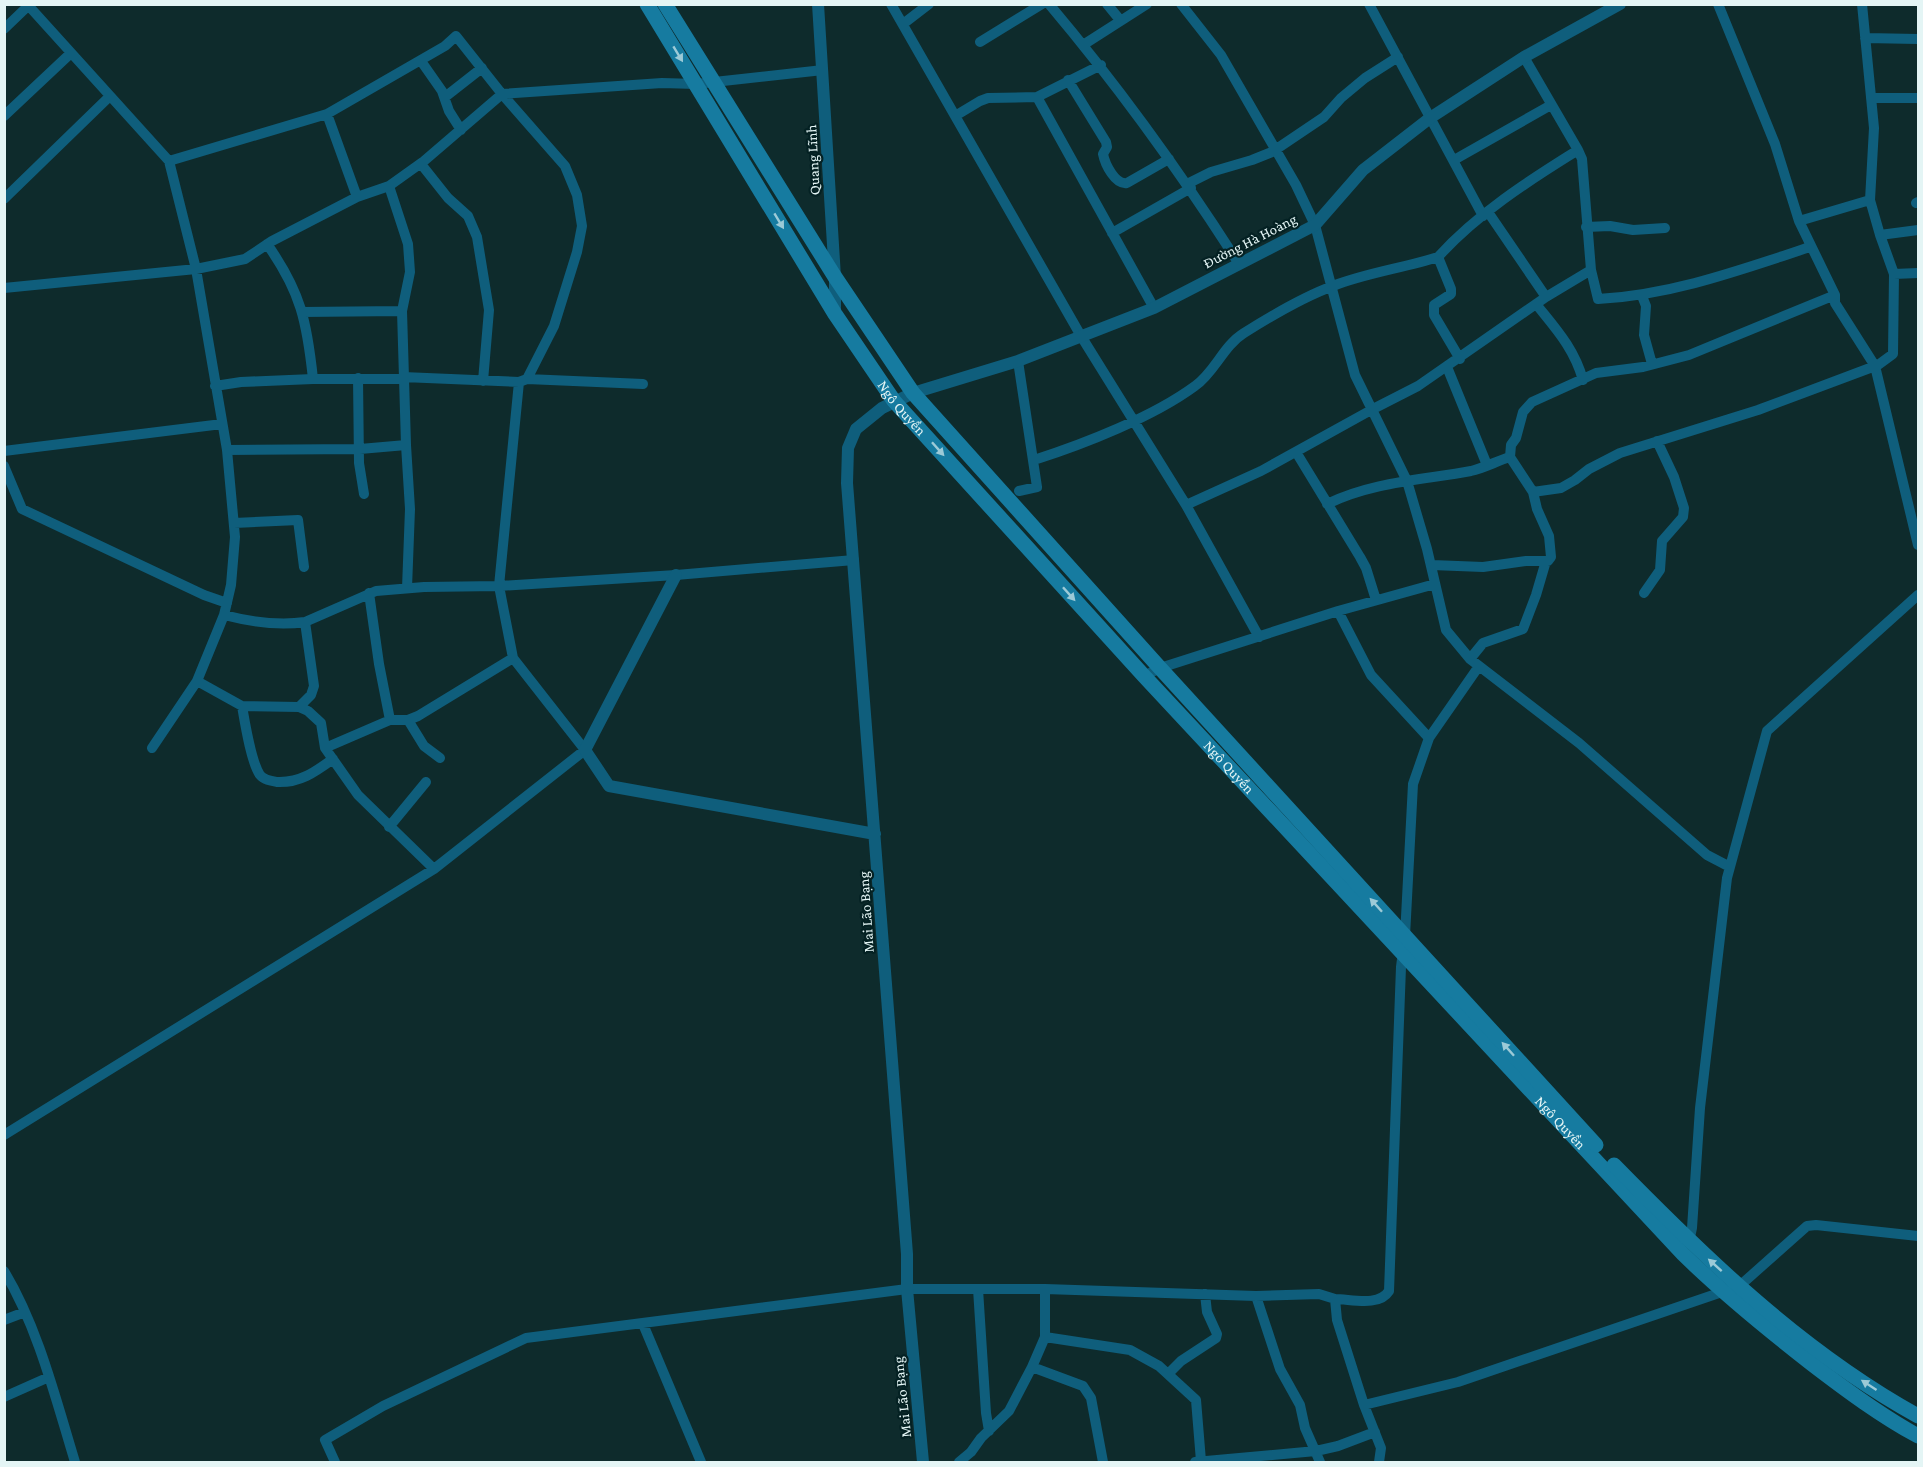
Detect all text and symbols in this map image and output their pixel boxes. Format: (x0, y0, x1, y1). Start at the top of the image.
one-way arrow (672, 46, 683, 62)
street label: Quang Lĩnh (803, 124, 824, 196)
street label: Đường Hà Hoàng (1201, 211, 1300, 272)
one-way arrow (773, 213, 784, 229)
street label: Ngô Quyền (874, 377, 929, 439)
one-way arrow (931, 441, 944, 456)
one-way arrow (1062, 586, 1075, 601)
street label: Ngô Quyền (1200, 737, 1258, 797)
street label: Mai Lão Bạng (855, 871, 878, 953)
one-way arrow (1370, 898, 1384, 912)
one-way arrow (1502, 1042, 1515, 1057)
street label: Ngô Quyền (1532, 1093, 1589, 1152)
one-way arrow (1708, 1258, 1723, 1272)
street label: Mai Lão Bạng (890, 1356, 915, 1438)
one-way arrow (1860, 1380, 1877, 1391)

